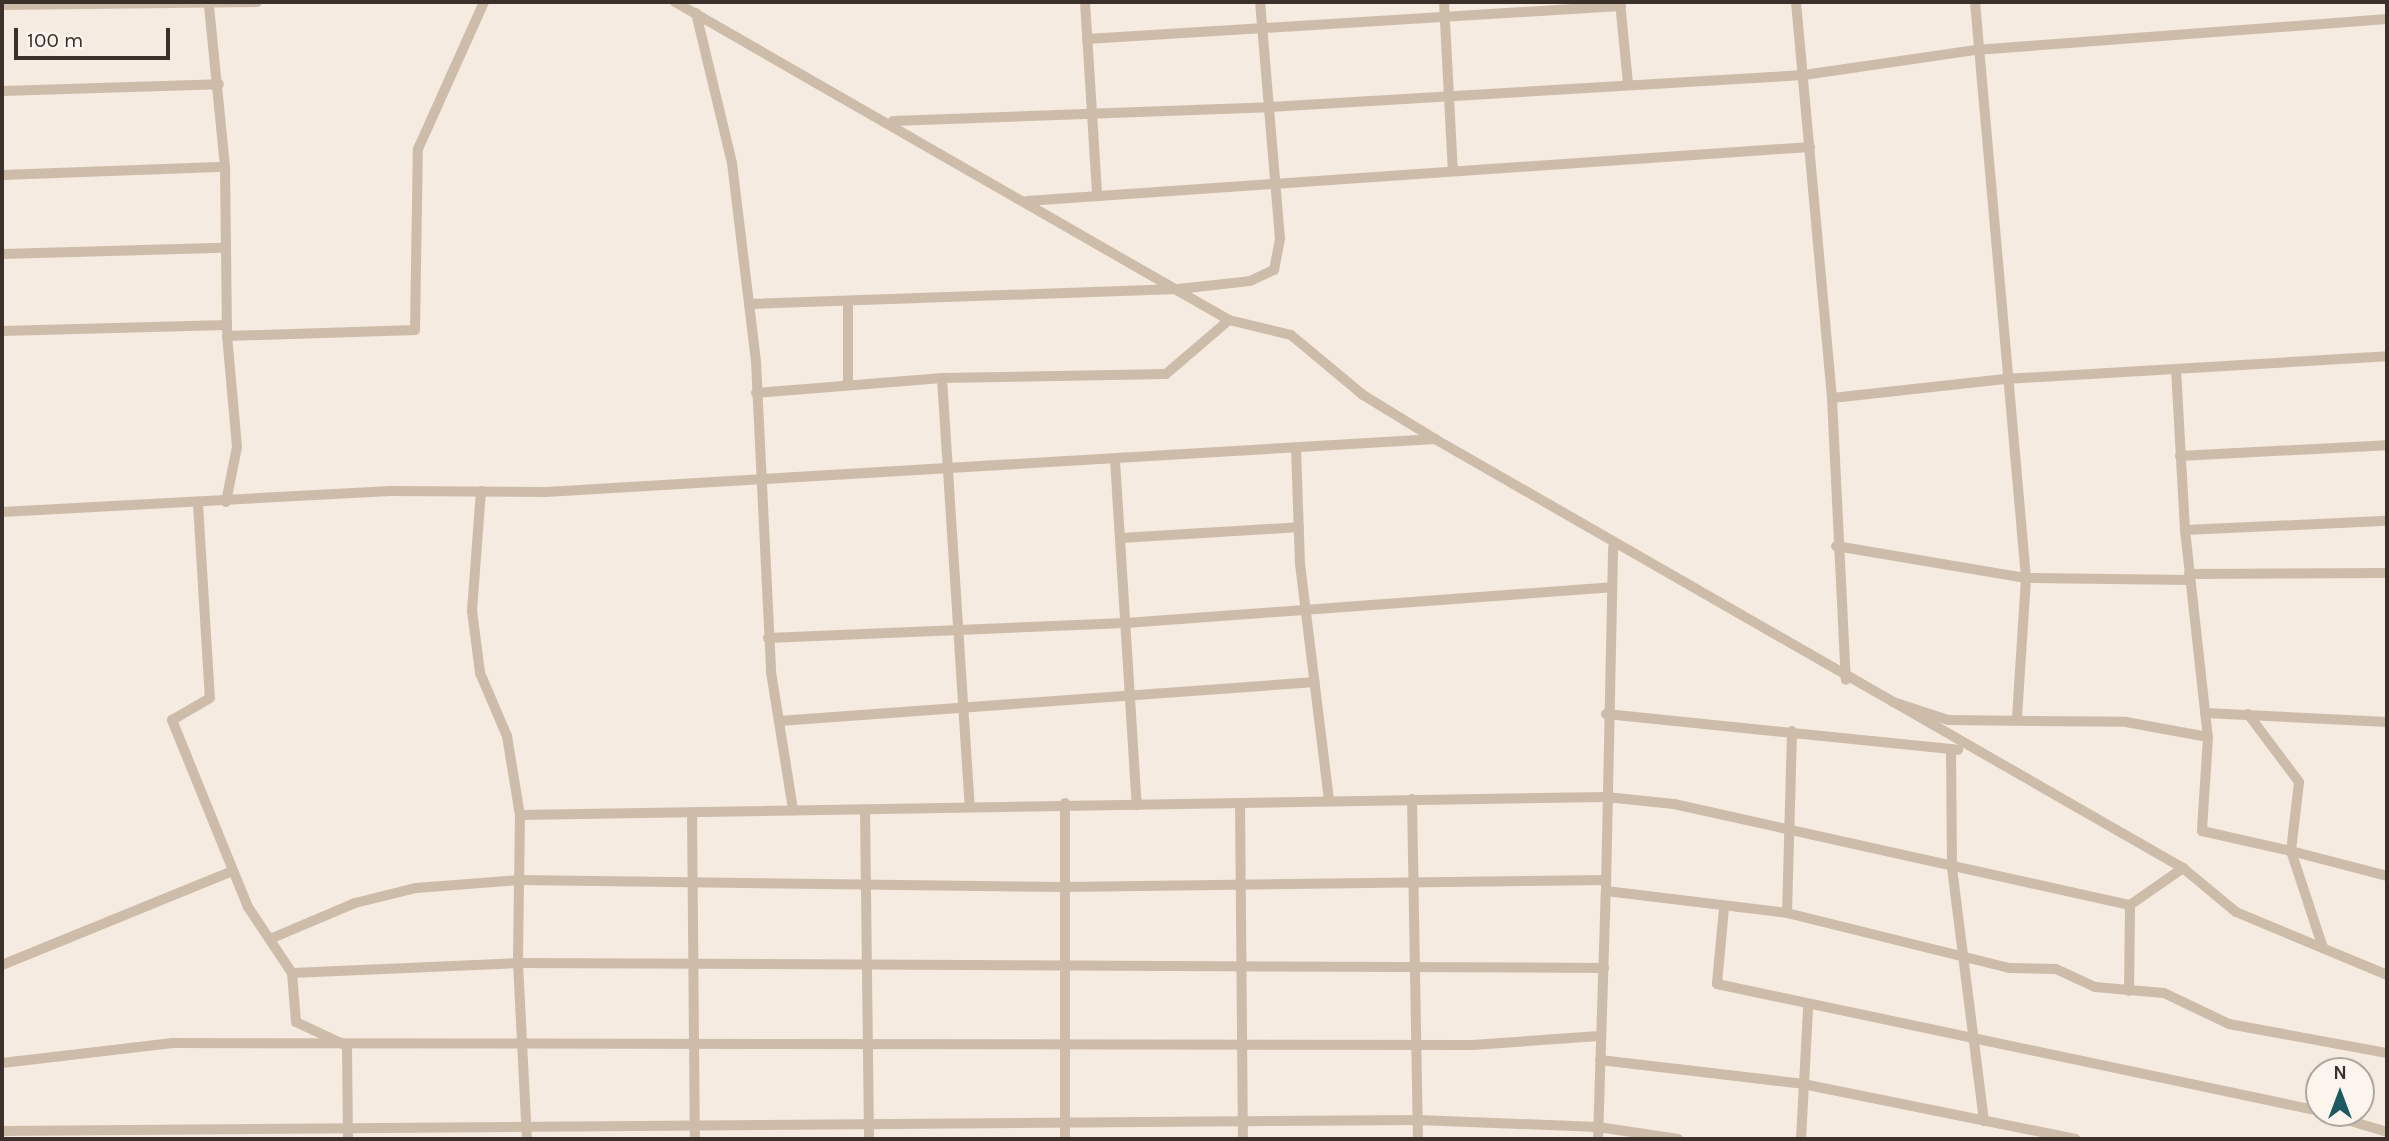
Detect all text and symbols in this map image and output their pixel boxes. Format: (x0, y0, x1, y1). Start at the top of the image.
scale bar (18, 14, 173, 58)
text: 100 m (27, 28, 84, 52)
north arrow (2305, 1057, 2375, 1127)
text: N (2333, 1062, 2347, 1084)

